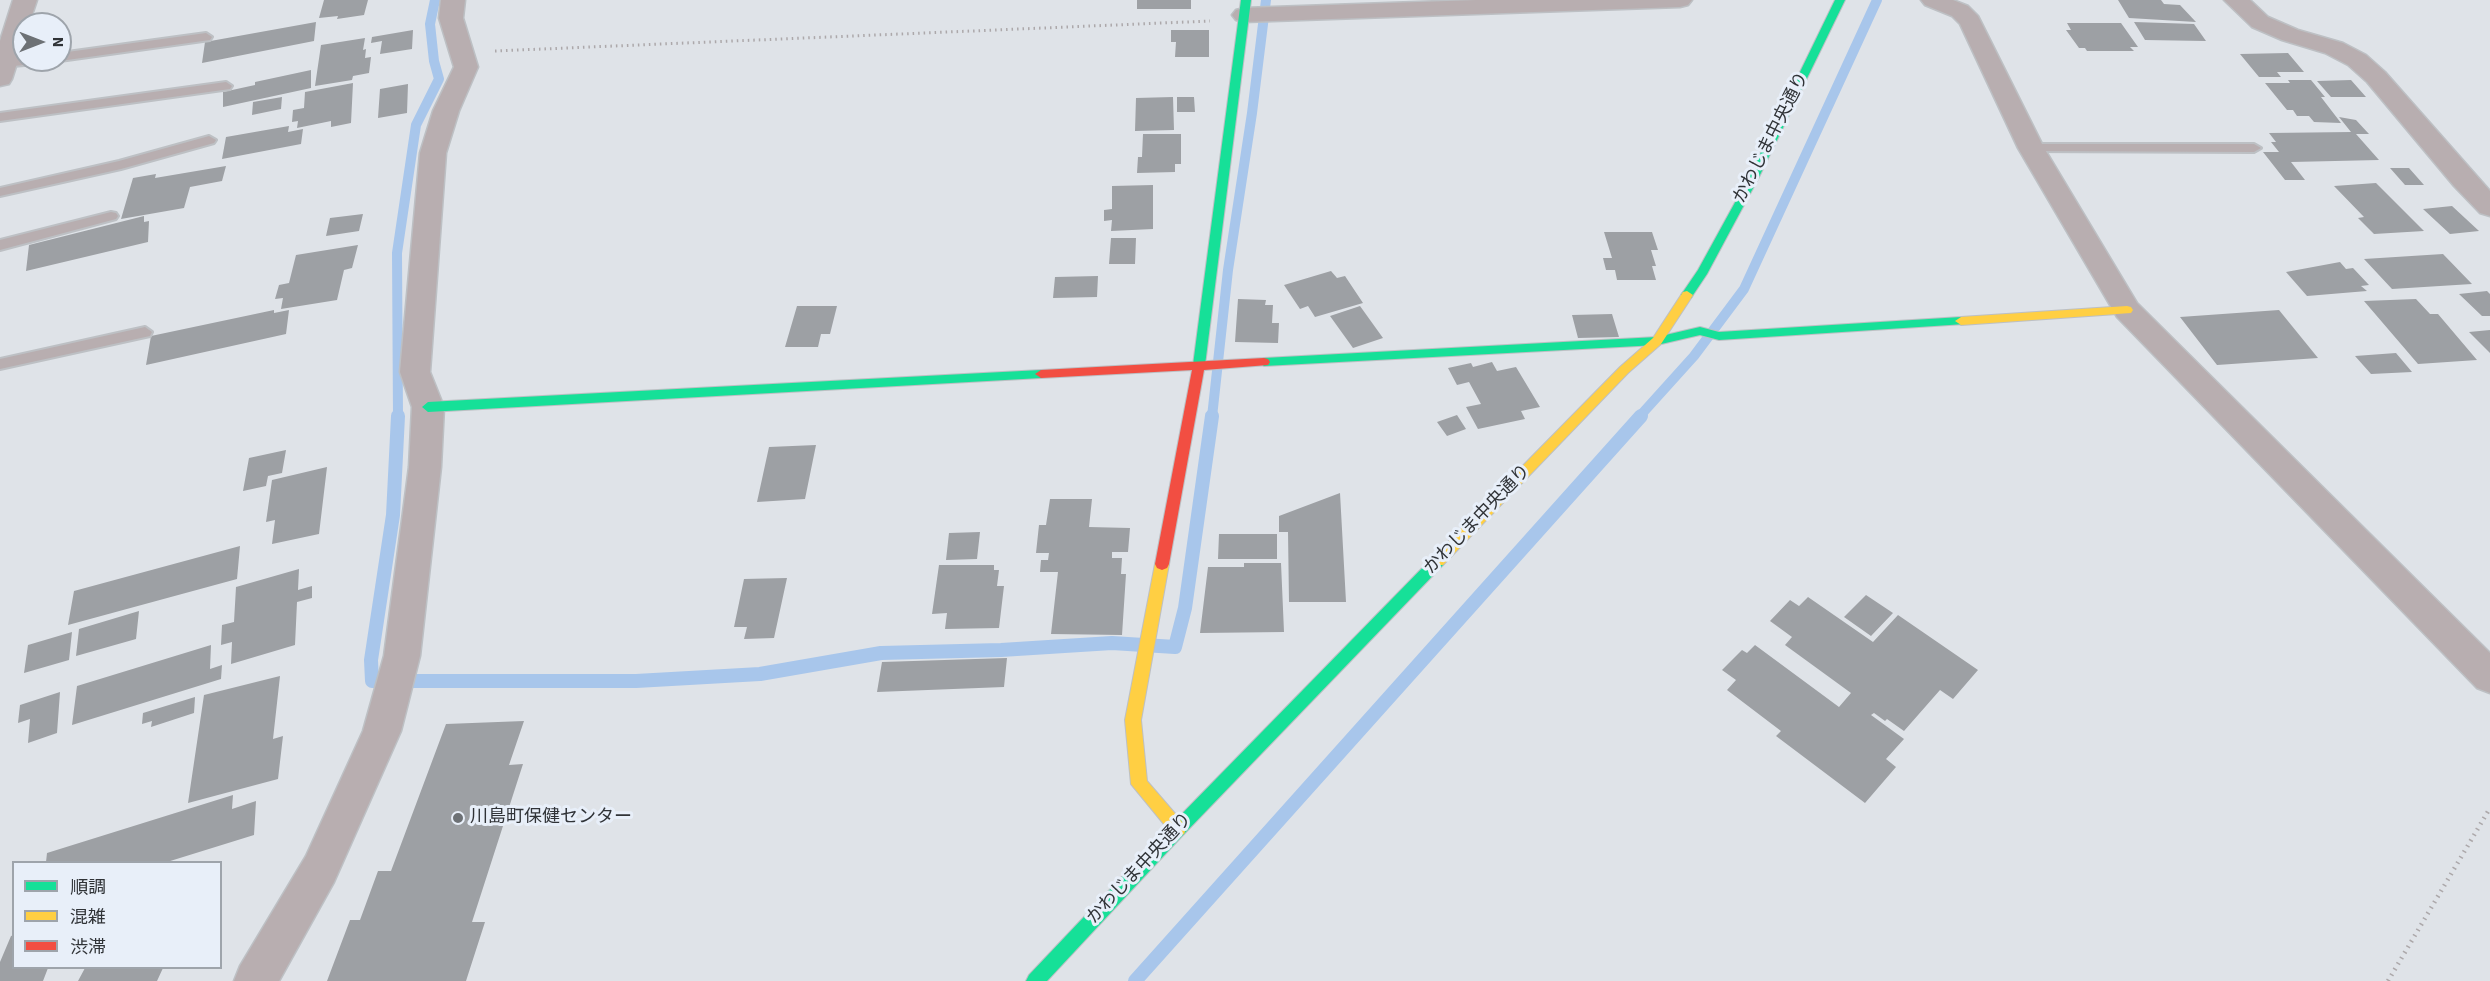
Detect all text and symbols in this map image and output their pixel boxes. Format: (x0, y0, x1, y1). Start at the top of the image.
north arrow (12, 12, 72, 72)
text: N (47, 37, 69, 47)
street label: かわじま中央通り (1730, 69, 1814, 207)
street label: かわじま中央通り (1420, 461, 1536, 579)
place label: 川島町保健センター (470, 807, 632, 829)
street label: かわじま中央通り (1083, 809, 1197, 929)
marker: 川島町保健センター (451, 811, 465, 825)
legend (12, 861, 222, 969)
text: 順調 (70, 875, 106, 900)
text: 混雑 (70, 905, 106, 930)
text: 渋滞 (70, 935, 106, 960)

